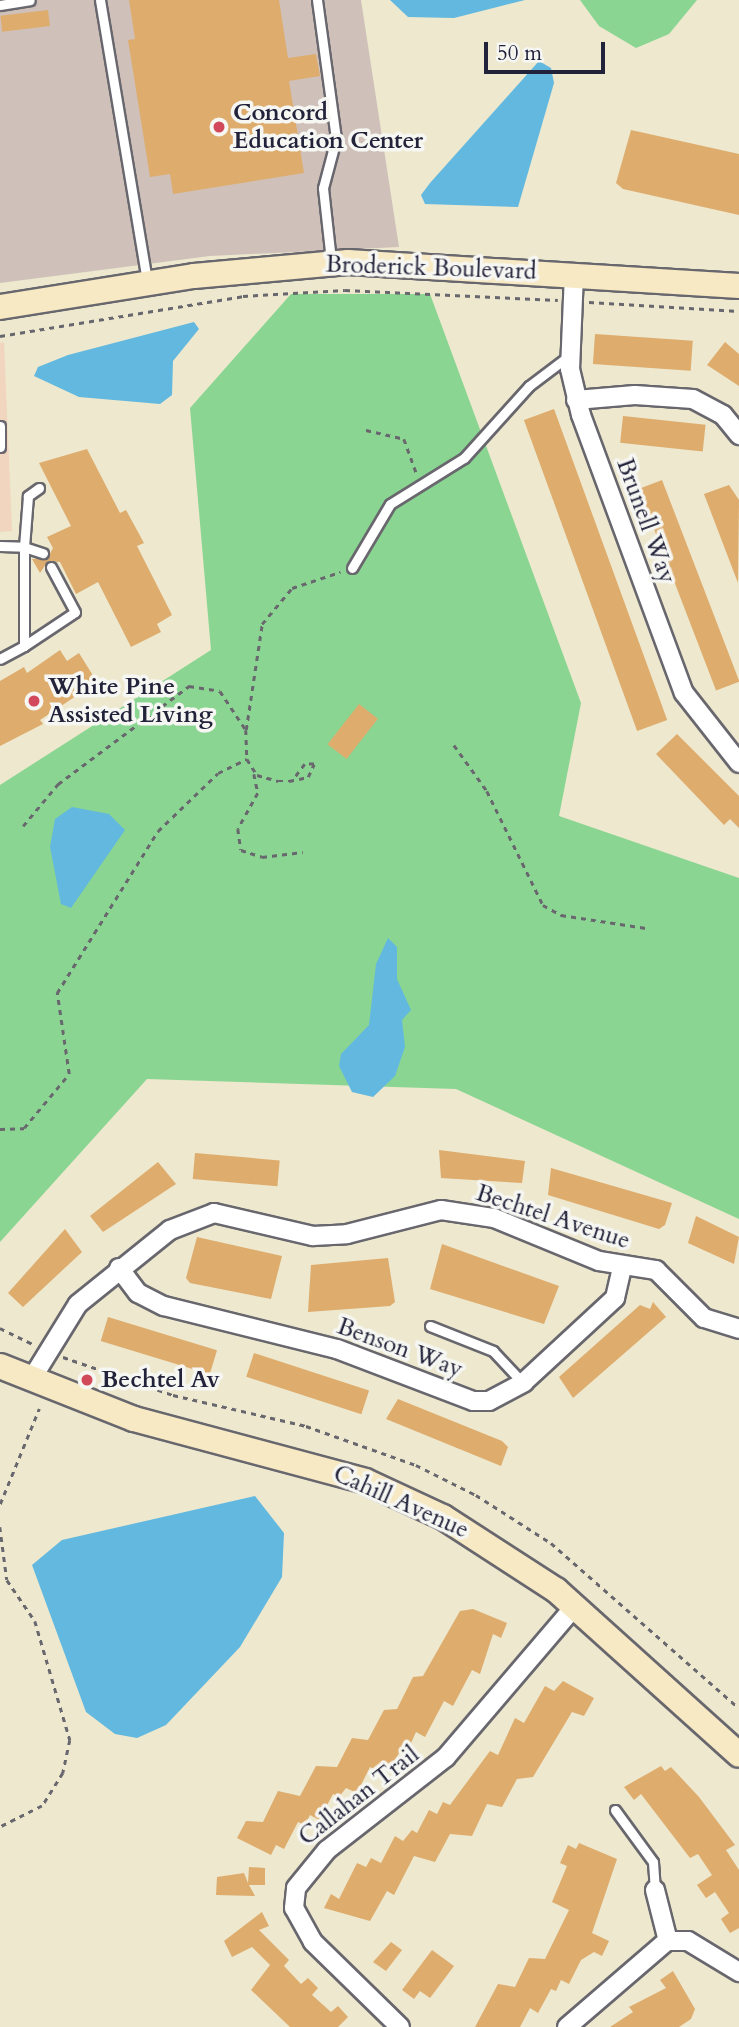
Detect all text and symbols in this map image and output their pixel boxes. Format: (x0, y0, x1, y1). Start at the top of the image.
scale bar (487, 28, 608, 72)
text: 50 m (497, 39, 542, 68)
place label: Concord Education Center (233, 99, 423, 155)
marker: Concord Education Center (211, 119, 227, 135)
street label: Broderick Boulevard (325, 250, 537, 286)
street label: Brunell Way (610, 455, 682, 587)
place label: White Pine Assisted Living (48, 673, 213, 729)
marker: White Pine Assisted Living (26, 693, 42, 709)
street label: Bechtel Avenue (472, 1179, 634, 1255)
street label: Benson Way (333, 1312, 467, 1384)
place label: Bechtel Av (101, 1366, 220, 1394)
marker: Bechtel Av (79, 1372, 95, 1388)
street label: Cahill Avenue (329, 1459, 473, 1545)
street label: Callahan Trail (293, 1740, 425, 1852)

